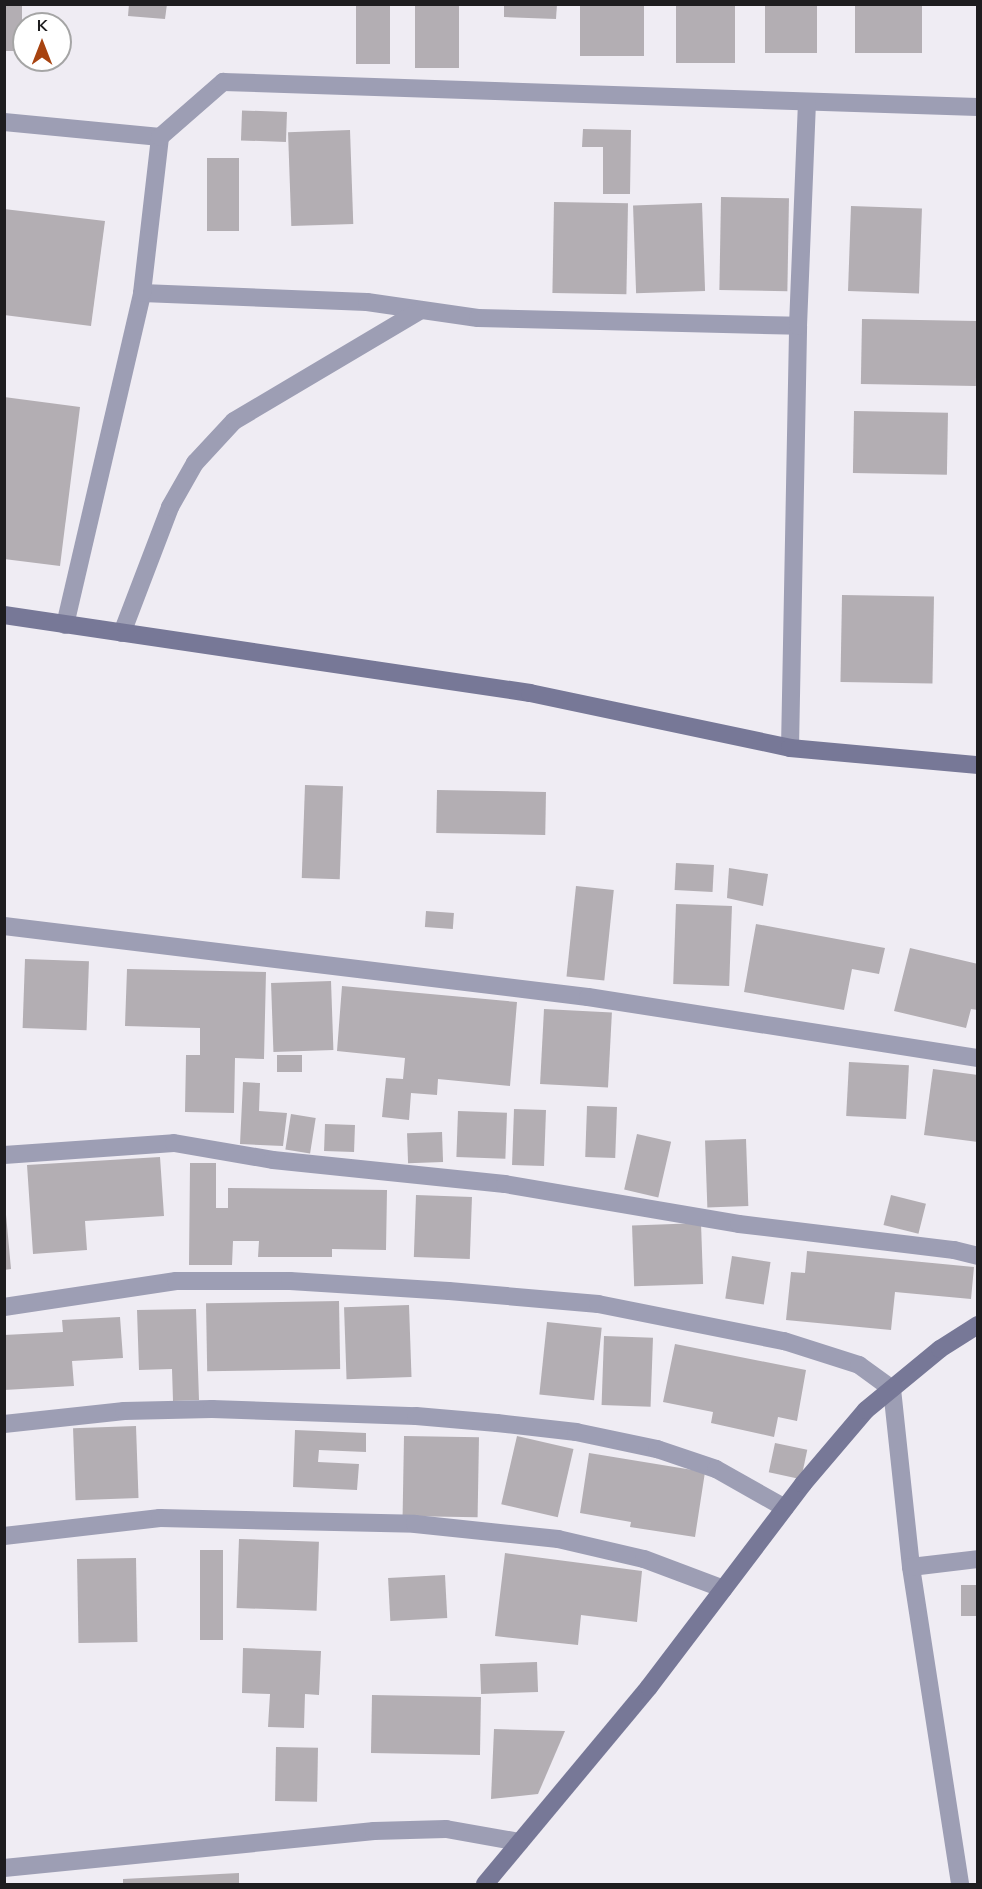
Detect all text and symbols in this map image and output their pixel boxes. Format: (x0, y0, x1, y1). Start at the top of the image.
north arrow (12, 12, 72, 72)
text: K (37, 15, 47, 37)

